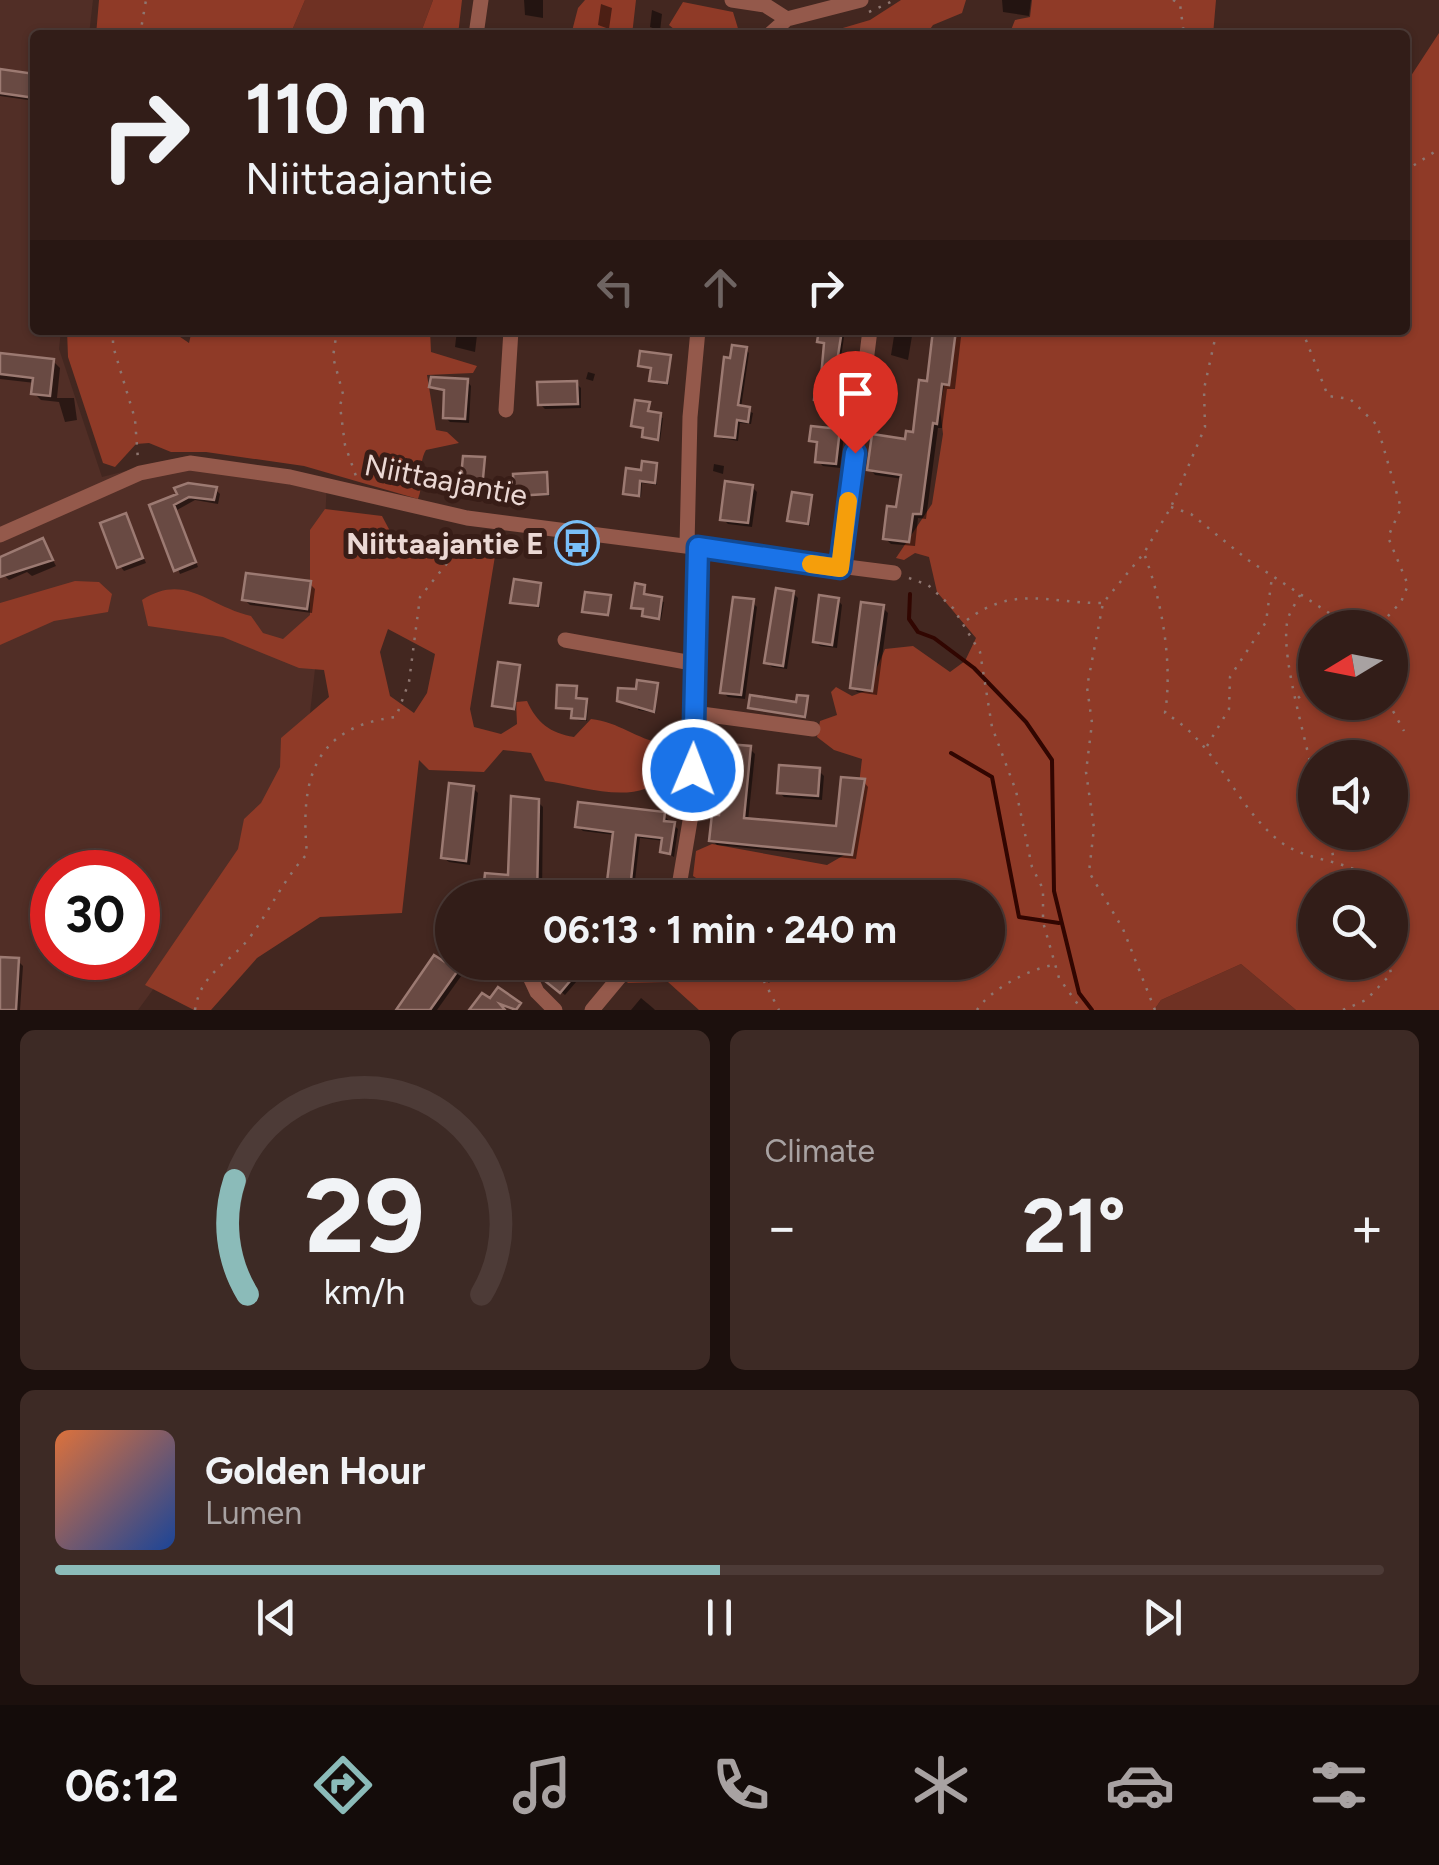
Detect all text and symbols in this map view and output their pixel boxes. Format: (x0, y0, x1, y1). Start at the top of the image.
text: 110 m (245, 66, 427, 151)
icon: right (80, 70, 210, 200)
text: Niittaajantie (245, 151, 493, 205)
icon: left (588, 260, 643, 315)
icon: ahead (693, 260, 748, 315)
icon: right (798, 260, 853, 315)
pin (813, 351, 898, 454)
icon: arrive (828, 366, 883, 421)
street label: Niittaajantie (361, 446, 531, 514)
bus stop icon: Niittaajantie E (554, 520, 600, 566)
place label: Niittaajantie E (346, 525, 544, 562)
north arrow (1298, 610, 1408, 720)
map controls (1298, 610, 1408, 980)
position arrow (641, 718, 745, 822)
button: sound (1298, 740, 1408, 850)
speed limit sign: 30 (30, 850, 160, 980)
button: search (1298, 870, 1408, 980)
text: 06:13 · 1 min · 240 m (543, 907, 897, 953)
text: Climate (765, 1132, 875, 1170)
text: 29 (304, 1153, 425, 1278)
text: 21° (1023, 1181, 1126, 1271)
text: − (765, 1194, 799, 1260)
text: + (1350, 1194, 1384, 1260)
text: km/h (324, 1270, 406, 1313)
text: Golden Hour (205, 1448, 426, 1494)
text: Lumen (205, 1494, 302, 1532)
icon: previous (249, 1590, 304, 1645)
icon: pause (692, 1590, 747, 1645)
icon: next (1135, 1590, 1190, 1645)
icon: directions (308, 1750, 378, 1820)
icon: music (507, 1750, 577, 1820)
icon: phone (706, 1750, 776, 1820)
icon: climate (906, 1750, 976, 1820)
icon: car (1105, 1750, 1175, 1820)
icon: filters (1304, 1750, 1374, 1820)
text: 06:12 (65, 1758, 179, 1812)

